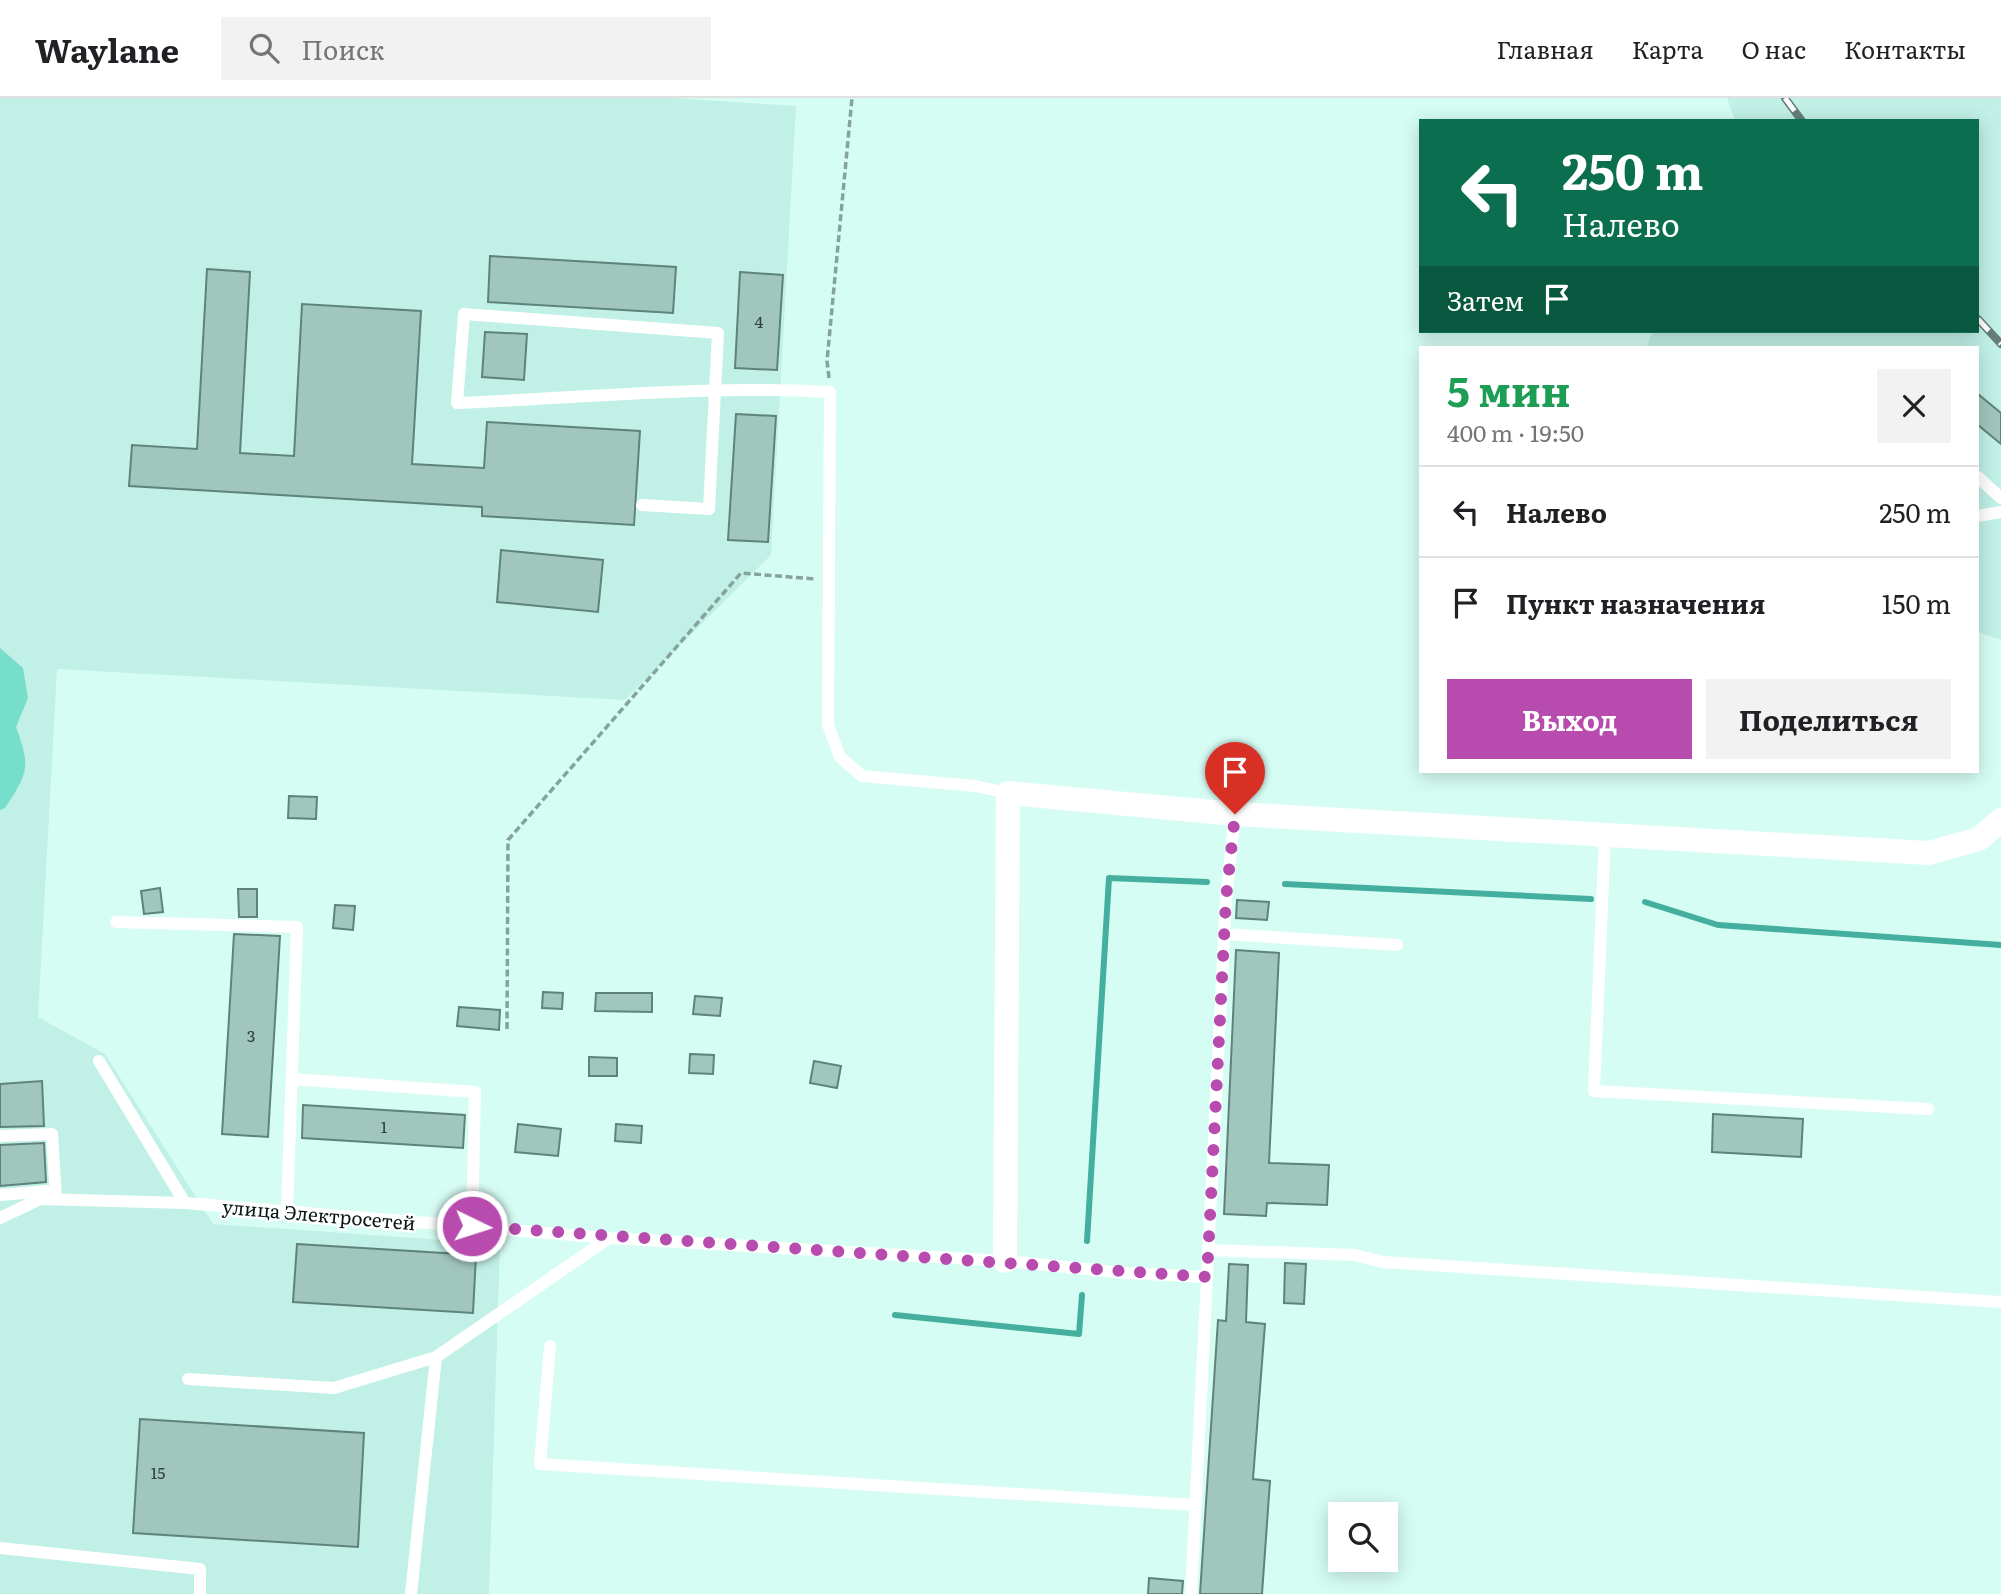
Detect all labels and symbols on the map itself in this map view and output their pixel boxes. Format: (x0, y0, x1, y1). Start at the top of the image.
house number: 4 (755, 309, 764, 333)
pin (1205, 742, 1265, 814)
house number: 3 (247, 1023, 255, 1047)
house number: 1 (381, 1114, 388, 1138)
position arrow (435, 1189, 509, 1263)
street label: улица Электросетей (221, 1192, 417, 1236)
house number: 15 (151, 1460, 165, 1484)

